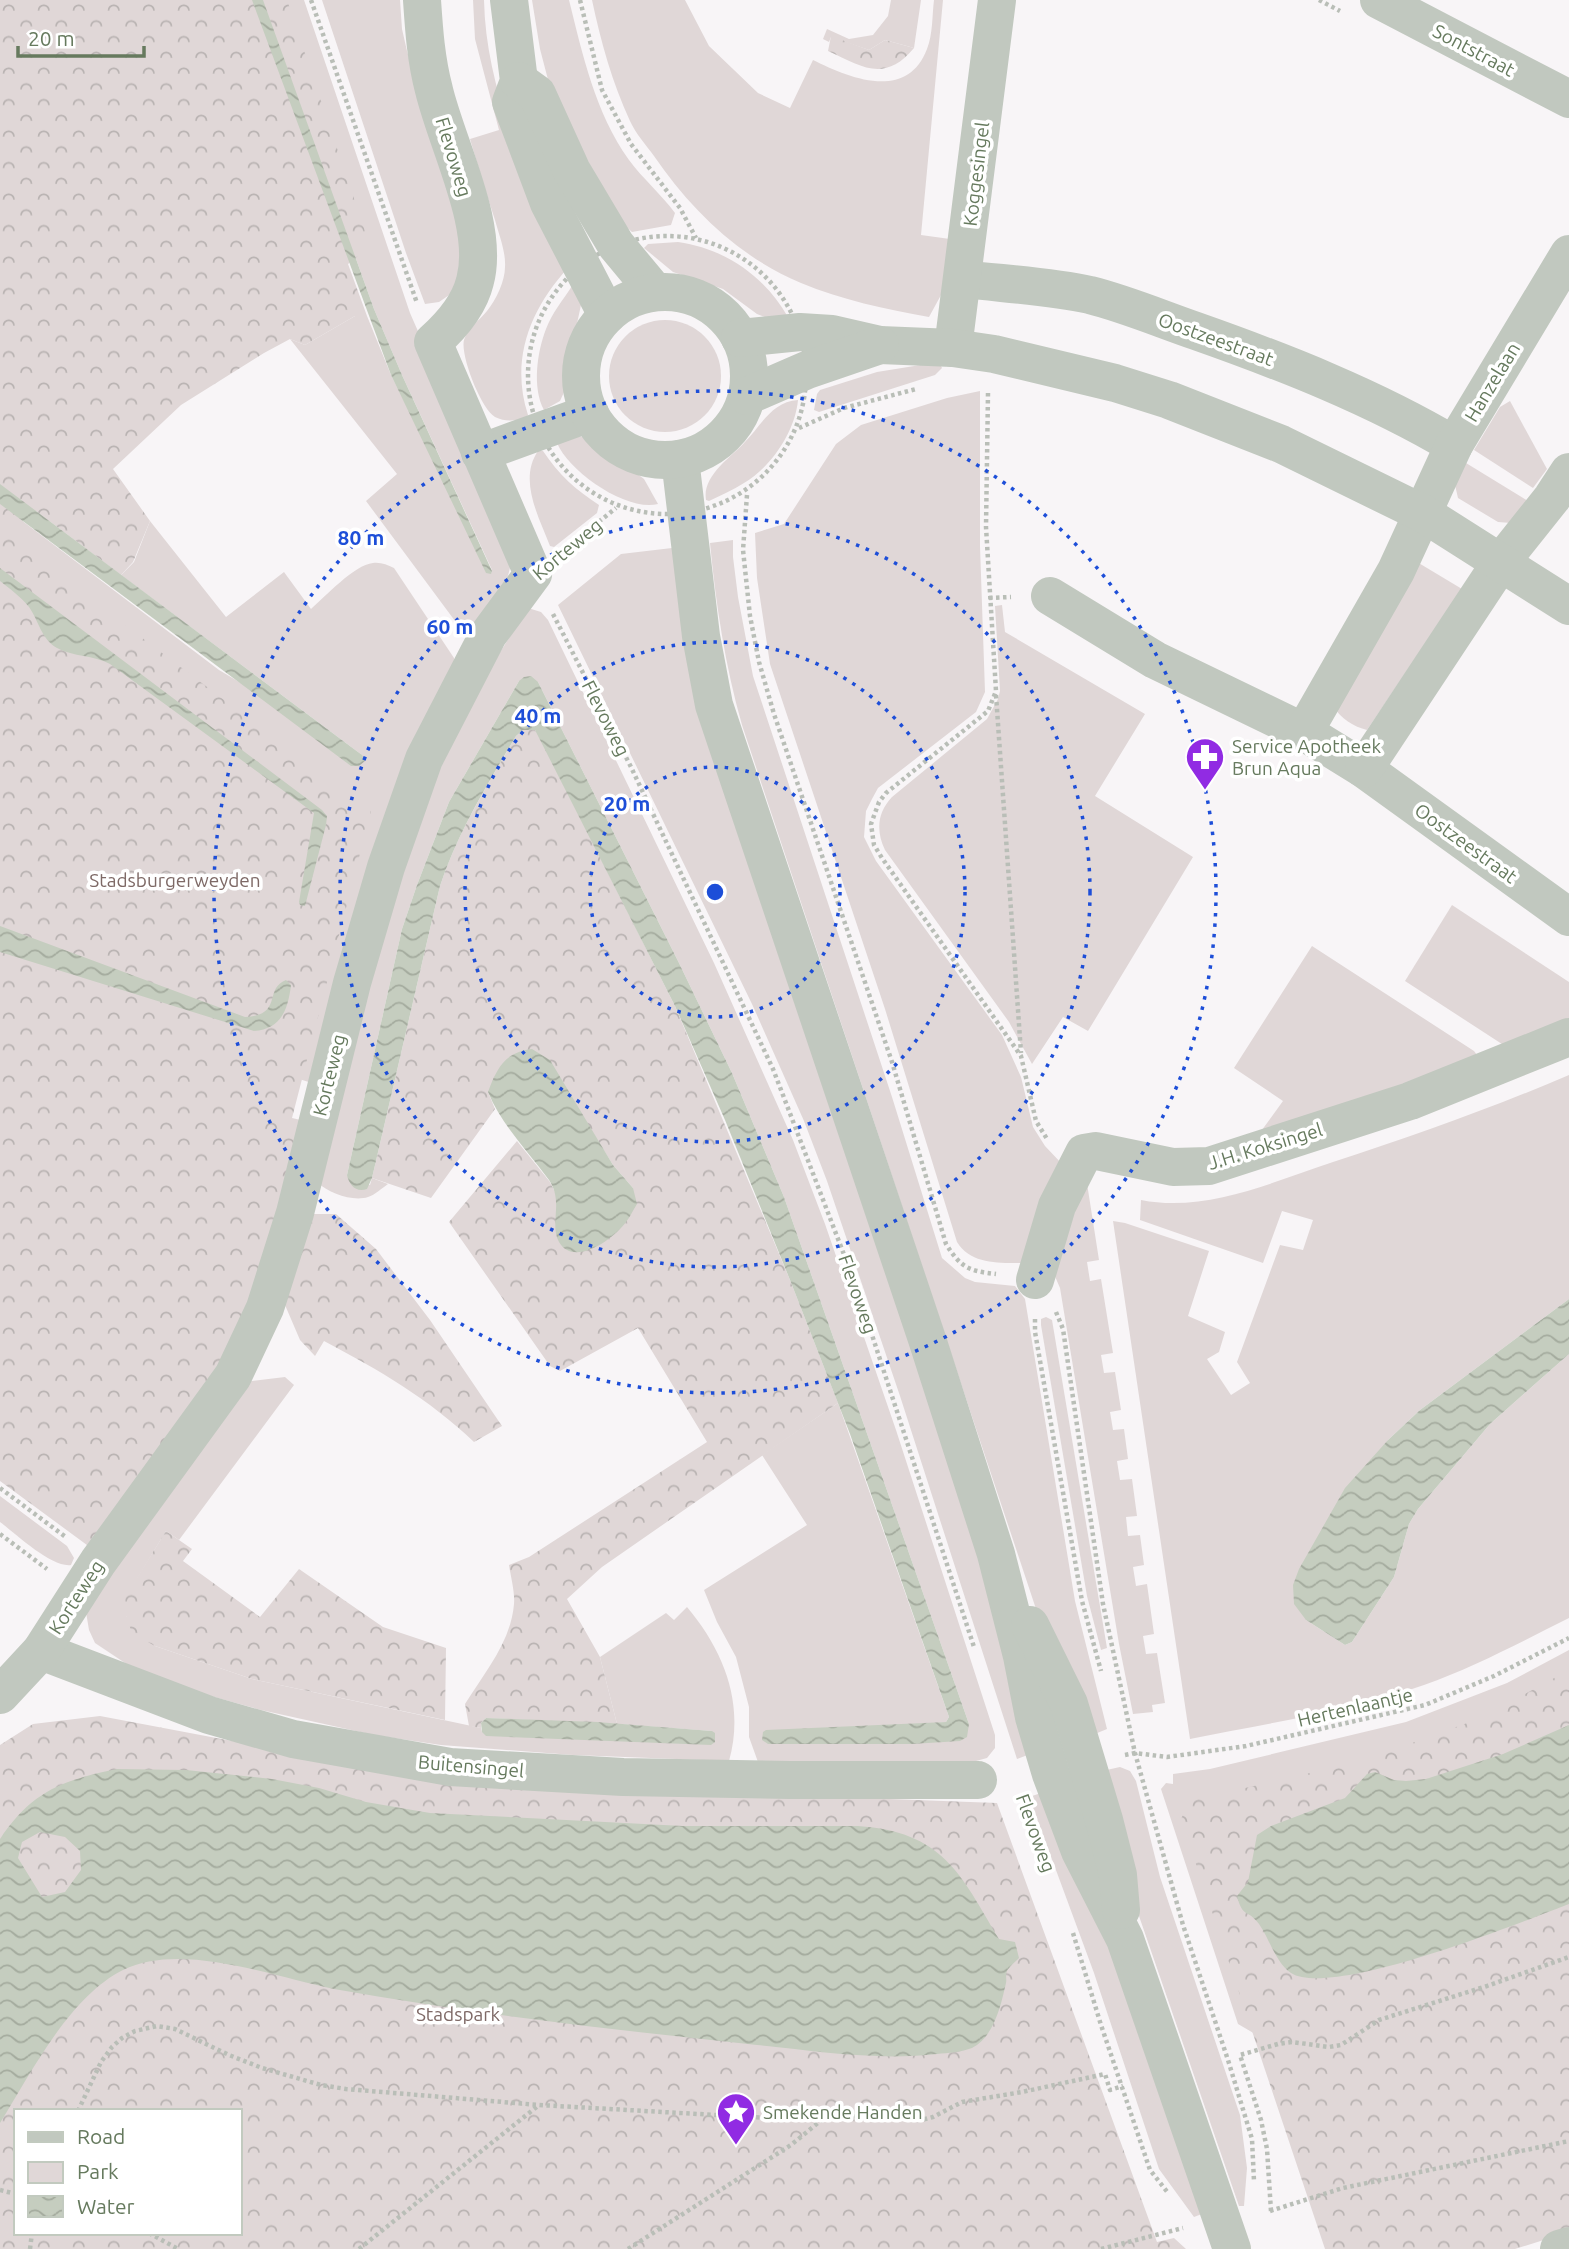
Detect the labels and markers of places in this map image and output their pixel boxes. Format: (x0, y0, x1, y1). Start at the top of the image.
place label: Service Apotheek Brun Aqua (1232, 735, 1381, 779)
pharmacy icon: Service Apotheek Brun Aqua (1184, 736, 1226, 791)
centre of rings (703, 880, 727, 904)
place icon: Smekende Handen (715, 2091, 757, 2146)
place label: Smekende Handen (763, 2101, 923, 2123)

